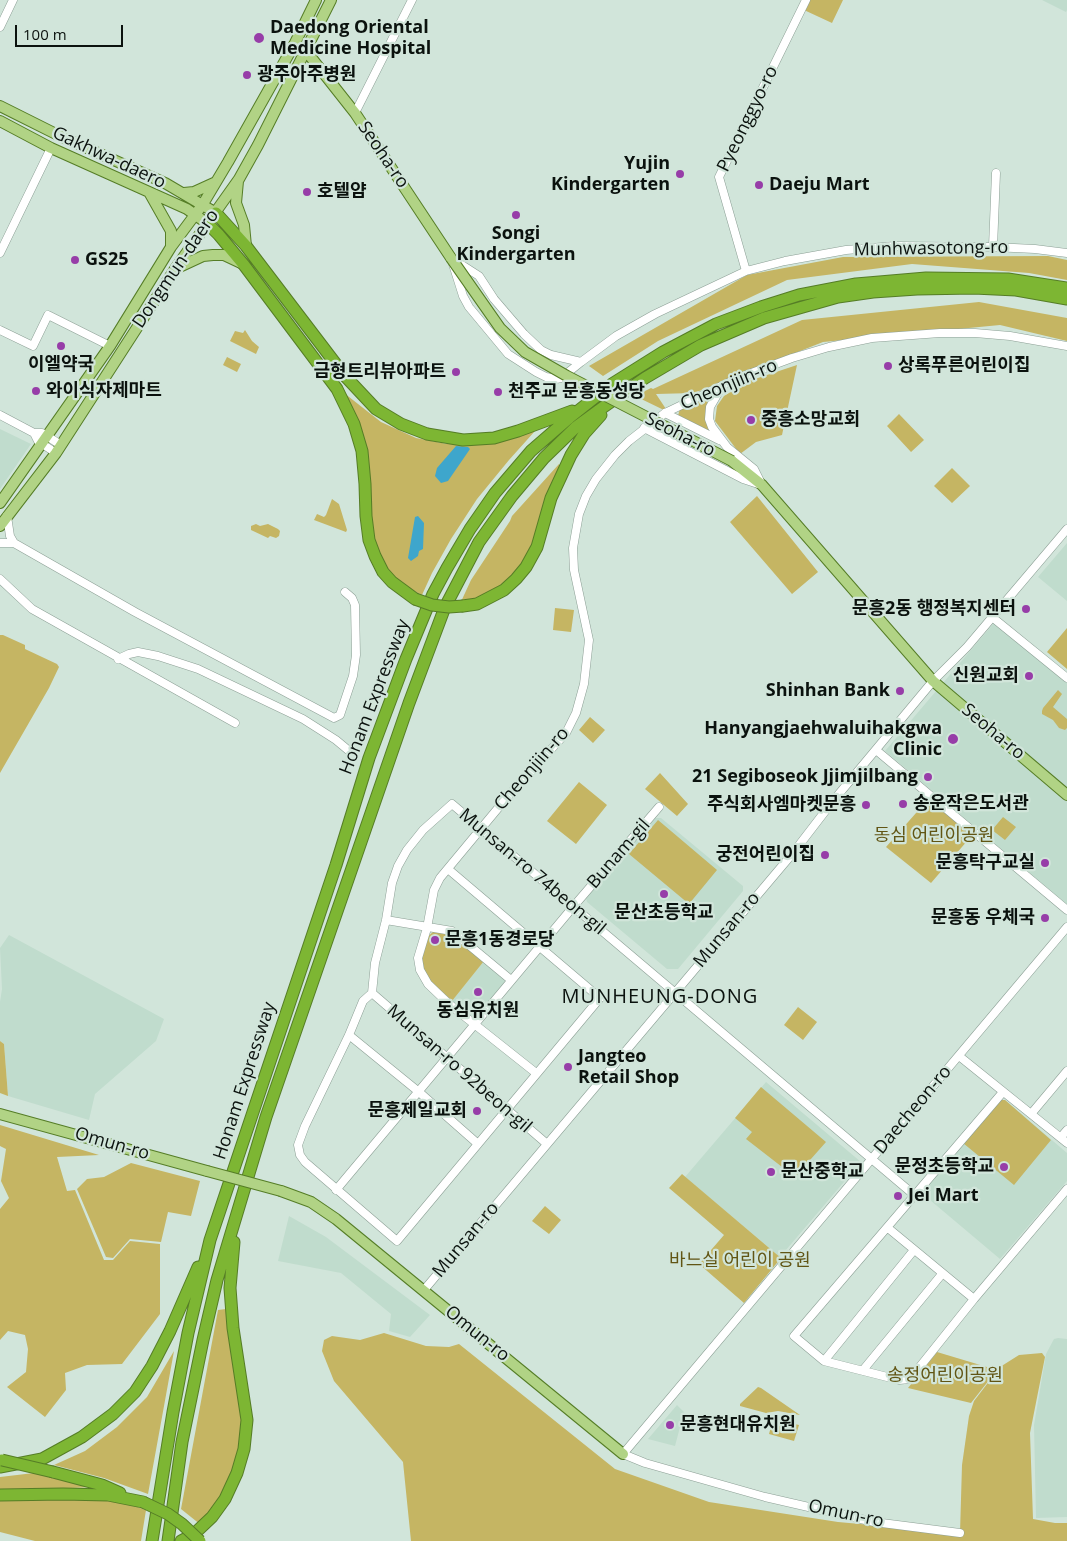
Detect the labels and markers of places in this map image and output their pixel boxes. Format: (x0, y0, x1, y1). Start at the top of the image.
place label: Daedong Oriental Medicine Hospital (270, 17, 431, 59)
marker: Daedong Oriental Medicine Hospital (252, 31, 266, 45)
place label: 광주아주병원 (257, 64, 356, 86)
marker: 광주아주병원 (241, 69, 253, 81)
place label: Yujin Kindergarten (551, 153, 670, 195)
marker: Yujin Kindergarten (674, 168, 686, 180)
place label: Daeju Mart (769, 174, 870, 196)
marker: Daeju Mart (753, 179, 765, 191)
place label: 호텔얌 (317, 181, 367, 203)
marker: 호텔얌 (301, 186, 313, 198)
marker: Songi Kindergarten (510, 209, 522, 221)
place label: Songi Kindergarten (457, 223, 575, 266)
place label: GS25 (85, 249, 129, 271)
marker: GS25 (69, 254, 81, 266)
marker: 이엘약국 (55, 340, 67, 352)
place label: 이엘약국 (28, 354, 94, 376)
place label: 상록푸른어린이집 (898, 355, 1030, 377)
marker: 상록푸른어린이집 (882, 360, 894, 372)
place label: 금형트리뷰아파트 (314, 361, 446, 383)
marker: 금형트리뷰아파트 (450, 366, 462, 378)
place label: 와이식자제마트 (46, 380, 162, 402)
place label: 천주교 문흥동성당 (508, 381, 645, 403)
marker: 와이식자제마트 (30, 385, 42, 397)
marker: 천주교 문흥동성당 (492, 386, 504, 398)
place label: 중흥소망교회 (761, 409, 860, 431)
marker: 중흥소망교회 (745, 414, 757, 426)
place label: 문흥2동 행정복지센터 (852, 598, 1016, 620)
marker: 문흥2동 행정복지센터 (1020, 603, 1032, 615)
place label: 신원교회 (953, 665, 1019, 687)
marker: 신원교회 (1023, 670, 1035, 682)
place label: Shinhan Bank (766, 680, 890, 702)
marker: Shinhan Bank (894, 685, 906, 697)
place label: Hanyangjaehwaluihakgwa Clinic (704, 718, 942, 761)
marker: Hanyangjaehwaluihakgwa Clinic (946, 732, 960, 746)
place label: 21 Segiboseok Jjimjilbang (692, 766, 918, 788)
marker: 21 Segiboseok Jjimjilbang (922, 771, 934, 783)
place label: 송운작은도서관 (913, 793, 1029, 815)
place label: 주식회사엠마켓문흥 (707, 794, 856, 816)
marker: 송운작은도서관 (897, 798, 909, 810)
marker: 주식회사엠마켓문흥 (860, 799, 872, 811)
place label: 궁전어린이집 (716, 844, 815, 866)
marker: 궁전어린이집 (819, 849, 831, 861)
place label: 문흥탁구교실 (936, 852, 1035, 874)
marker: 문흥탁구교실 (1039, 857, 1051, 869)
marker: 문산초등학교 (658, 888, 670, 900)
place label: 문산초등학교 (614, 902, 714, 924)
place label: 문흥동 우체국 (931, 907, 1035, 929)
marker: 문흥동 우체국 (1039, 912, 1051, 924)
place label: 문흥1동경로당 (445, 929, 555, 951)
marker: 문흥1동경로당 (429, 934, 441, 946)
marker: 동심유치원 (472, 986, 484, 998)
place label: 동심유치원 (437, 1000, 519, 1022)
place label: Jangteo Retail Shop (578, 1046, 679, 1088)
marker: Jangteo Retail Shop (562, 1061, 574, 1073)
place label: 문흥제일교회 (368, 1100, 467, 1122)
marker: 문흥제일교회 (471, 1105, 483, 1117)
place label: 문정초등학교 (895, 1156, 994, 1178)
place label: 문산중학교 (781, 1161, 864, 1183)
marker: 문정초등학교 (998, 1161, 1010, 1173)
marker: 문산중학교 (765, 1166, 777, 1178)
place label: Jei Mart (908, 1185, 979, 1207)
marker: Jei Mart (892, 1190, 904, 1202)
place label: 문흥현대유치원 (680, 1414, 796, 1436)
marker: 문흥현대유치원 (664, 1419, 676, 1431)

